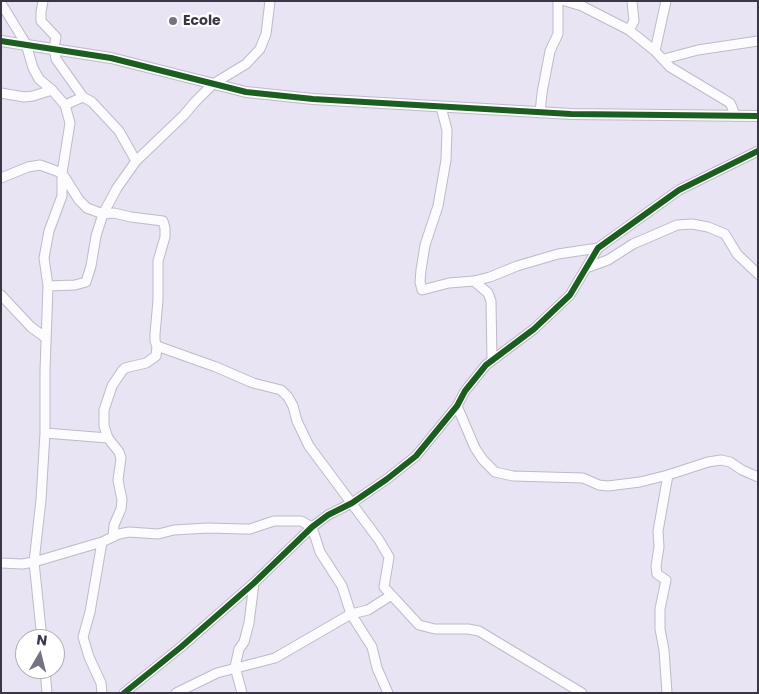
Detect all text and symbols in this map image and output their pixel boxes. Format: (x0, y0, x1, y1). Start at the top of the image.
place label: Ecole (183, 13, 221, 29)
marker: Ecole (167, 15, 179, 27)
north arrow (15, 629, 65, 679)
text: N (35, 630, 49, 651)

